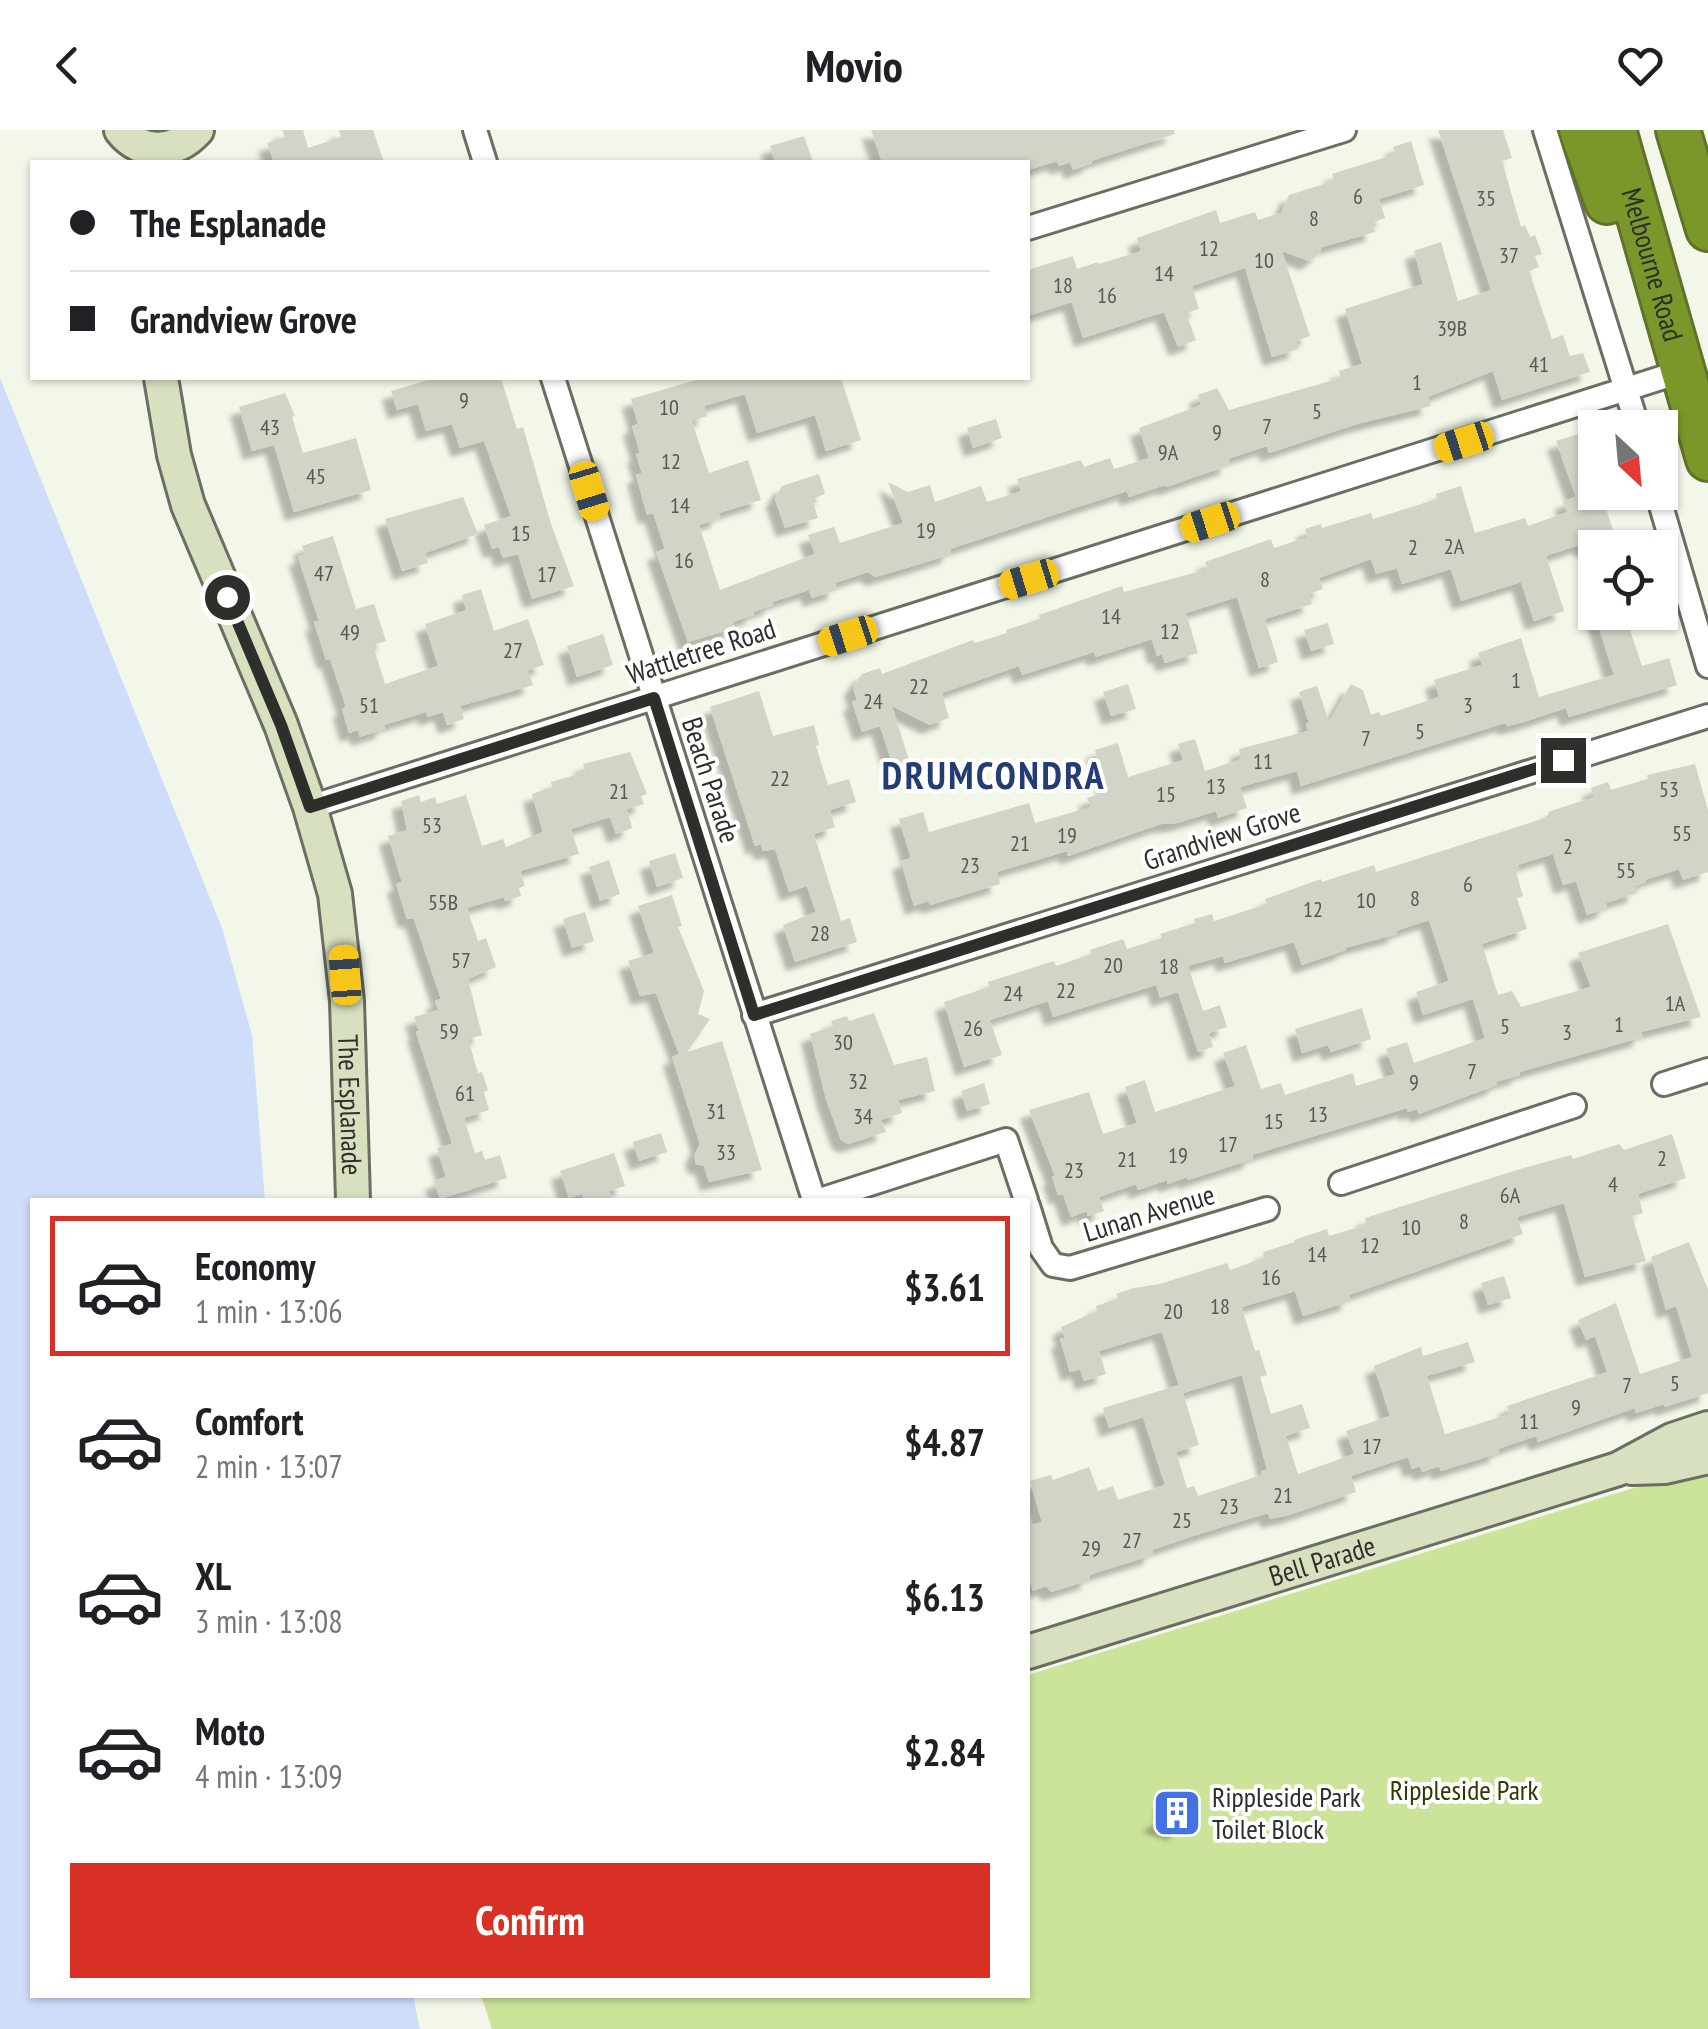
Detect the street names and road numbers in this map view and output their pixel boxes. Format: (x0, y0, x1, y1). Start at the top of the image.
street label: Melbourne Road (1613, 184, 1692, 345)
street label: Wattletree Road (622, 609, 780, 692)
street label: Beach Parade (674, 712, 749, 847)
street label: Grandview Grove (1139, 793, 1305, 878)
street label: The Esplanade (330, 1034, 371, 1176)
street label: Lunan Avenue (1079, 1175, 1219, 1250)
street label: Bell Parade (1264, 1526, 1380, 1594)

